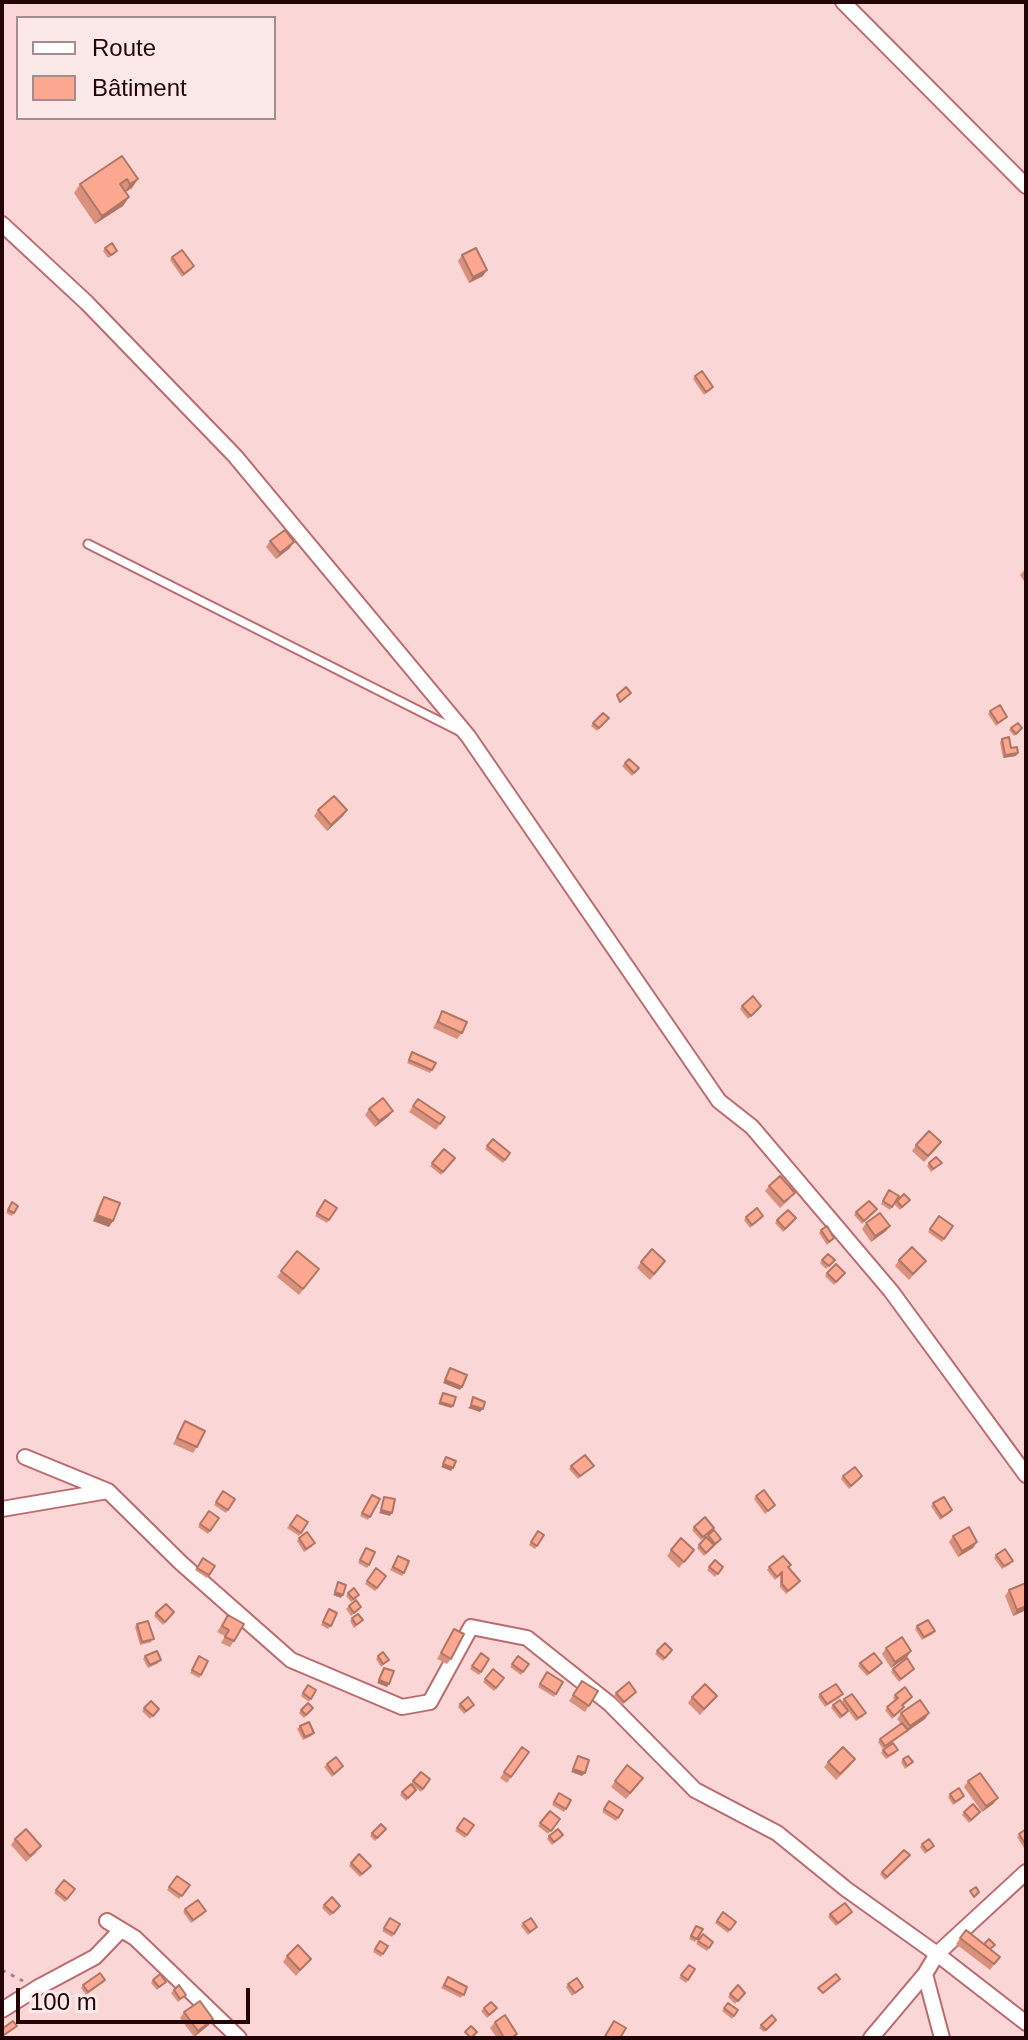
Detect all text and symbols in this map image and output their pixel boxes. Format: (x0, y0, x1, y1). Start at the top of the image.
legend (16, 16, 276, 120)
text: Route (92, 34, 156, 61)
text: Bâtiment (92, 74, 187, 101)
scale bar (20, 1972, 254, 2022)
text: 100 m (30, 1988, 97, 2015)

